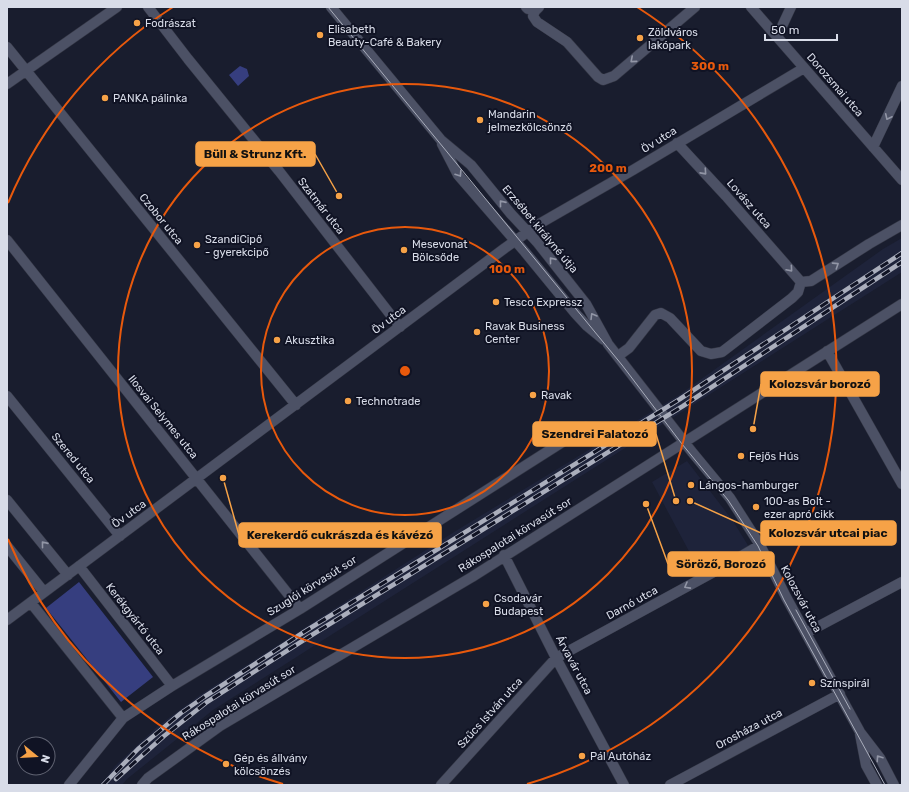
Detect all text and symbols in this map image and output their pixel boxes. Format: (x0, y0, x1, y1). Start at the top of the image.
scale bar (765, 16, 837, 42)
place label: Fodrászat (145, 17, 197, 30)
marker: Fodrászat (132, 18, 142, 28)
place label: Elisabeth Beauty-Café & Bakery (328, 23, 442, 49)
text: 50 m (771, 23, 799, 37)
place label: Zöldváros lakópark (648, 26, 698, 52)
marker: Elisabeth Beauty-Café & Bakery (315, 30, 325, 40)
marker: Zöldváros lakópark (635, 33, 645, 43)
street label: Dorozsmai utca (804, 51, 866, 119)
one-way arrow (630, 55, 638, 62)
text: 300 m (691, 59, 729, 73)
place label: PANKA pálinka (113, 92, 187, 105)
marker: PANKA pálinka (100, 93, 110, 103)
place label: Mandarin jelmezkölcsönző (487, 108, 572, 134)
one-way arrow (885, 112, 893, 120)
marker: Mandarin jelmezkölcsönző (475, 115, 485, 125)
street label: Öv utca (639, 124, 679, 156)
callout: Büll & Strunz Kft. (196, 142, 315, 166)
text: Büll & Strunz Kft. (204, 147, 306, 161)
text: 200 m (589, 161, 627, 175)
one-way arrow (699, 167, 706, 174)
one-way arrow (454, 170, 461, 177)
street label: Szatmár utca (295, 175, 347, 237)
street label: Lovász utca (724, 177, 774, 231)
street label: Erzsébet királyné útja (500, 183, 580, 275)
street label: Czobor utca (137, 191, 185, 247)
one-way arrow (500, 201, 507, 208)
place label: SzandiCipő - gyerekcipő (205, 233, 269, 259)
place label: Mesevonat Bölcsőde (412, 238, 468, 264)
marker: SzandiCipő - gyerekcipő (192, 240, 202, 250)
marker: Mesevonat Bölcsőde (399, 245, 409, 255)
one-way arrow (550, 258, 557, 265)
text: 100 m (489, 262, 525, 276)
one-way arrow (831, 263, 838, 270)
one-way arrow (785, 264, 792, 272)
place label: Tesco Expressz (504, 296, 583, 309)
marker: Tesco Expressz (491, 297, 501, 307)
street label: Öv utca (370, 303, 408, 337)
one-way arrow (590, 313, 598, 320)
place label: Ravak Business Center (485, 320, 565, 346)
marker: Ravak Business Center (472, 327, 482, 337)
place label: Akusztika (285, 334, 334, 347)
marker: Akusztika (272, 335, 282, 345)
centre of rings (398, 364, 412, 378)
callout: Kolozsvár borozó (761, 372, 879, 396)
street label: Ilosvai Selymes utca (125, 373, 201, 461)
text: Kolozsvár borozó (769, 377, 871, 391)
place label: Ravak (541, 389, 572, 402)
marker: Ravak (528, 390, 538, 400)
place label: Technotrade (356, 395, 420, 408)
marker: Technotrade (343, 396, 353, 406)
callout: Szendrei Falatozó (533, 422, 656, 446)
text: Szendrei Falatozó (542, 427, 648, 441)
street label: Szered utca (49, 430, 97, 486)
place label: Fejős Hús (749, 450, 799, 463)
marker: Fejős Hús (736, 451, 746, 461)
place label: Lángos-hamburger (699, 479, 799, 492)
marker: Lángos-hamburger (686, 480, 696, 490)
street label: Rákospalotai körvasút sor (456, 494, 575, 575)
place label: 100-as Bolt - ezer apró cikk (764, 495, 835, 521)
street label: Öv utca (109, 497, 149, 531)
marker: 100-as Bolt - ezer apró cikk (751, 502, 761, 512)
callout: Kolozsvár utcai piac (761, 521, 896, 545)
callout: Kerekerdő cukrászda és kávézó (239, 523, 441, 547)
text: Kolozsvár utcai piac (768, 526, 888, 540)
text: Kerekerdő cukrászda és kávézó (247, 528, 433, 542)
one-way arrow (41, 542, 48, 549)
callout: Söröző, Borozó (668, 552, 774, 576)
street label: Szuglói körvasút sor (265, 553, 360, 619)
text: Söröző, Borozó (676, 557, 766, 571)
street label: Kolozsvár utca (778, 563, 824, 635)
street label: Kerékgyártó utca (103, 581, 167, 657)
one-way arrow (684, 582, 692, 589)
street label: Darnó utca (604, 584, 660, 622)
place label: Csodavár Budapest (494, 592, 544, 618)
marker: Csodavár Budapest (481, 599, 491, 609)
street label: Árvavár utca (553, 633, 595, 697)
street label: Rákospalotai körvasút sor (180, 662, 299, 743)
street label: Szűcs István utca (455, 675, 525, 751)
place label: Színspirál (820, 677, 869, 690)
marker: Színspirál (807, 678, 817, 688)
street label: Orosháza utca (713, 706, 785, 752)
north arrow (16, 736, 56, 776)
place label: Pál Autóház (590, 750, 651, 763)
marker: Pál Autóház (577, 751, 587, 761)
place label: Gép és állvány kölcsönzés (234, 752, 307, 778)
text: N (38, 753, 52, 765)
one-way arrow (877, 755, 884, 762)
marker: Gép és állvány kölcsönzés (221, 759, 231, 769)

